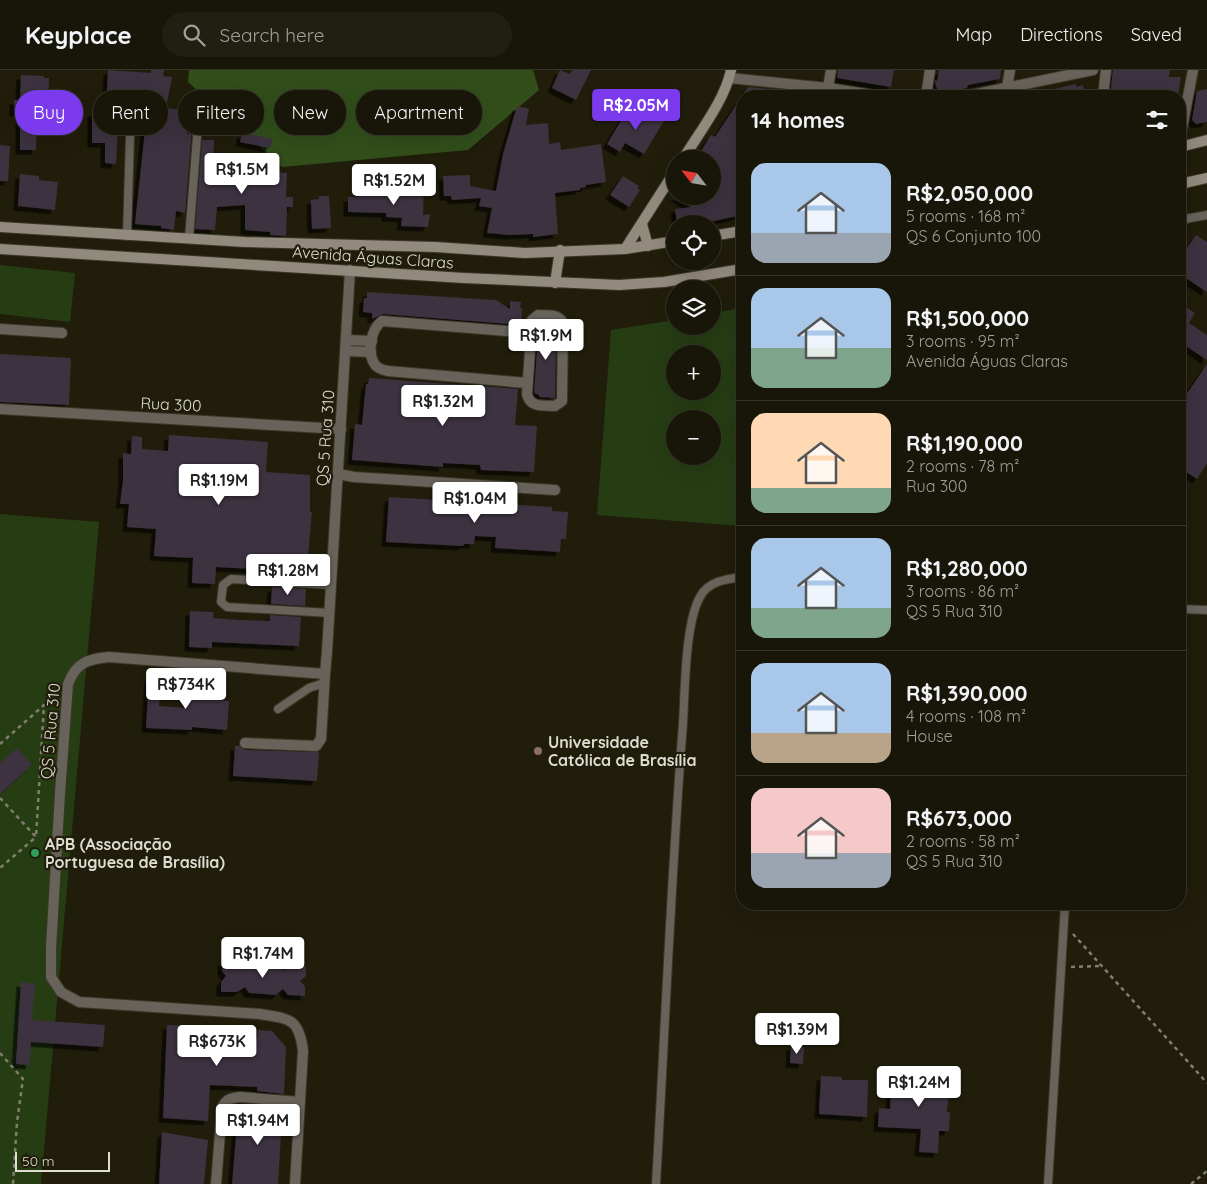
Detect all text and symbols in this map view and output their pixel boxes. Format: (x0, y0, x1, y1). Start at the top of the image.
search box (162, 12, 512, 57)
text: Keyplace (25, 20, 132, 50)
icon: search (180, 21, 208, 49)
text: Search here (220, 23, 325, 47)
text: Map (955, 23, 992, 46)
text: Directions (1020, 23, 1103, 46)
text: Saved (1131, 23, 1182, 46)
pin: R$2.05M (590, 88, 682, 131)
chip: Buy (15, 90, 83, 135)
chip: Rent (93, 90, 168, 135)
chip: Filters (178, 90, 264, 135)
chip: New (274, 90, 346, 135)
chip: Apartment (356, 90, 482, 135)
text: R$2.05M (603, 95, 669, 115)
icon: filters (1143, 106, 1171, 134)
text: 14 homes (751, 107, 845, 133)
north arrow (666, 150, 721, 205)
map controls (666, 150, 721, 465)
pin: R$1.5M (201, 152, 283, 195)
text: R$1.5M (215, 159, 269, 179)
pin: R$1.52M (348, 164, 440, 206)
text: R$1.52M (363, 170, 425, 190)
text: R$2,050,000 (906, 180, 1033, 206)
icon: home (791, 183, 851, 243)
text: 5 rooms · 168 m² (906, 206, 1025, 226)
button: locate (666, 215, 721, 270)
text: QS 6 Conjunto 100 (906, 226, 1041, 246)
street label: Avenida Águas Claras (292, 241, 454, 273)
button: layers (666, 280, 721, 335)
text: R$1,500,000 (906, 305, 1029, 331)
icon: home (791, 308, 851, 368)
pin: R$1.9M (505, 318, 587, 361)
text: R$1.9M (520, 325, 572, 345)
text: 3 rooms · 95 m² (906, 331, 1020, 351)
button: + (666, 345, 721, 400)
text: Avenida Águas Claras (906, 351, 1068, 371)
pin: R$1.32M (397, 384, 489, 427)
street label: QS 5 Rua 310 (312, 389, 338, 487)
text: R$1.32M (412, 391, 474, 411)
street label: Rua 300 (140, 392, 202, 416)
button: − (666, 410, 721, 465)
text: R$1,190,000 (906, 430, 1023, 456)
icon: home (791, 433, 851, 493)
text: 2 rooms · 78 m² (906, 456, 1019, 476)
pin: R$1.19M (173, 464, 265, 506)
text: R$1.19M (190, 470, 248, 490)
text: Rua 300 (906, 476, 967, 496)
pin: R$1.04M (429, 482, 521, 524)
text: R$1.04M (443, 488, 507, 508)
pin: R$1.28M (242, 554, 334, 596)
text: R$1,280,000 (906, 555, 1028, 581)
icon: home (791, 558, 851, 618)
text: R$1.28M (257, 560, 319, 580)
text: 3 rooms · 86 m² (906, 581, 1019, 601)
text: QS 5 Rua 310 (906, 601, 1002, 621)
pin: R$734K (145, 668, 227, 710)
text: R$734K (157, 674, 215, 694)
text: R$1,390,000 (906, 680, 1027, 706)
street label: QS 5 Rua 310 (36, 682, 64, 780)
icon: home (791, 683, 851, 743)
text: 4 rooms · 108 m² (906, 706, 1026, 726)
text: House (906, 726, 953, 746)
place label: Universidade Católica de Brasília (548, 732, 696, 770)
marker: Universidade Católica de Brasília (532, 745, 544, 757)
text: R$673,000 (906, 805, 1012, 831)
icon: home (791, 808, 851, 868)
text: 2 rooms · 58 m² (906, 831, 1020, 851)
place label: APB (Associação Portuguesa de Brasília) (45, 834, 225, 872)
marker: APB (Associação Portuguesa de Brasília) (29, 847, 41, 859)
text: QS 5 Rua 310 (906, 851, 1002, 871)
pin: R$1.74M (217, 936, 309, 979)
text: R$1.74M (232, 943, 294, 963)
pin: R$1.39M (751, 1012, 843, 1055)
text: R$1.39M (766, 1019, 828, 1039)
pin: R$673K (176, 1024, 258, 1067)
text: R$673K (188, 1031, 246, 1051)
pin: R$1.24M (873, 1066, 965, 1108)
text: R$1.24M (888, 1072, 950, 1092)
pin: R$1.94M (212, 1104, 304, 1146)
text: R$1.94M (227, 1110, 289, 1130)
scale bar (15, 1149, 110, 1172)
text: 50 m (22, 1152, 55, 1170)

